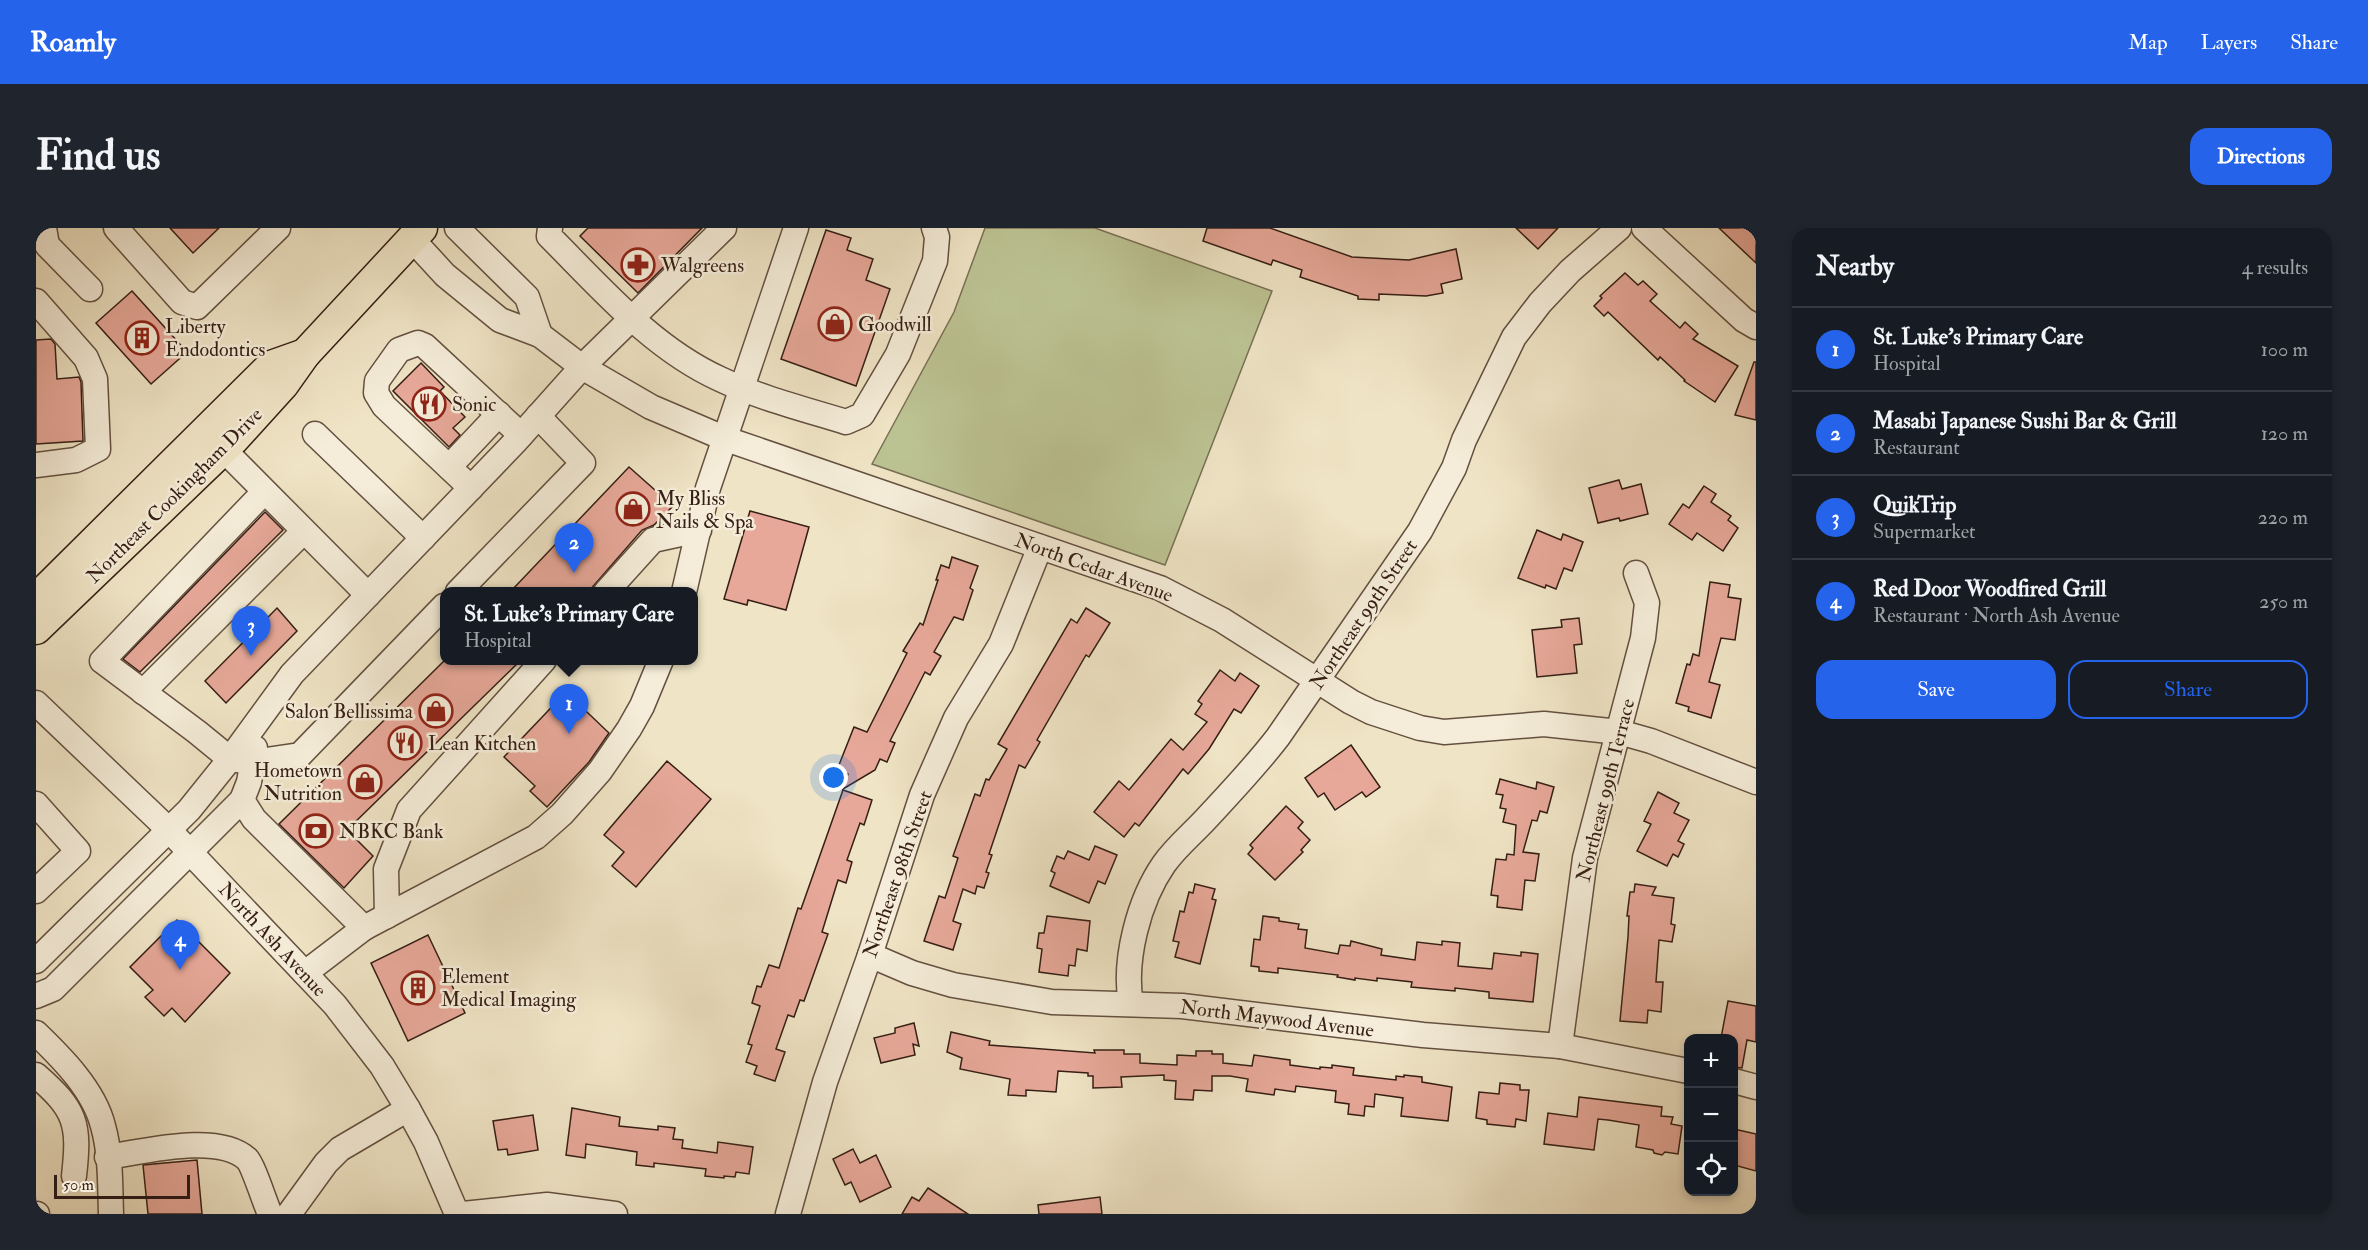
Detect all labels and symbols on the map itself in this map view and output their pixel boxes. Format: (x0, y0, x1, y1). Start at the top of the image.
pharmacy icon: Walgreens (620, 247, 656, 283)
place label: Walgreens (660, 253, 744, 278)
shop icon: Goodwill (817, 306, 853, 342)
place label: Goodwill (858, 312, 932, 337)
place label: Liberty Endodontics (165, 314, 266, 362)
building icon: Liberty Endodontics (124, 320, 160, 356)
restaurant icon: Sonic (411, 386, 447, 422)
place label: Sonic (452, 392, 496, 417)
street label: Northeast Cookingham Drive (81, 402, 268, 589)
place label: My Bliss Nails & Spa (656, 486, 754, 535)
shop icon: My Bliss Nails & Spa (615, 491, 651, 527)
pin: 2 (554, 524, 594, 573)
street label: North Cedar Avenue (1011, 527, 1176, 608)
street label: Northeast 99th Street (1304, 534, 1423, 694)
pin: 3 (232, 606, 270, 656)
pin: 1 (550, 684, 588, 734)
shop icon: Salon Bellissima (418, 693, 454, 729)
street label: Northeast 99th Terrace (1571, 696, 1640, 884)
place label: Salon Bellissima (285, 699, 414, 724)
restaurant icon: Lean Kitchen (387, 725, 423, 761)
place label: Lean Kitchen (428, 731, 536, 756)
place label: Hometown Nutrition (254, 758, 342, 806)
your location (819, 763, 848, 792)
shop icon: Hometown Nutrition (347, 764, 383, 800)
street label: Northeast 98th Street (857, 787, 938, 961)
bank icon: NBKC Bank (298, 813, 334, 849)
place label: NBKC Bank (339, 819, 444, 844)
street label: North Ash Avenue (213, 877, 332, 1002)
pin: 4 (160, 920, 200, 970)
place label: Element Medical Imaging (441, 964, 577, 1012)
building icon: Element Medical Imaging (400, 970, 436, 1006)
street label: North Maywood Avenue (1179, 994, 1375, 1043)
scale bar (54, 1172, 190, 1200)

